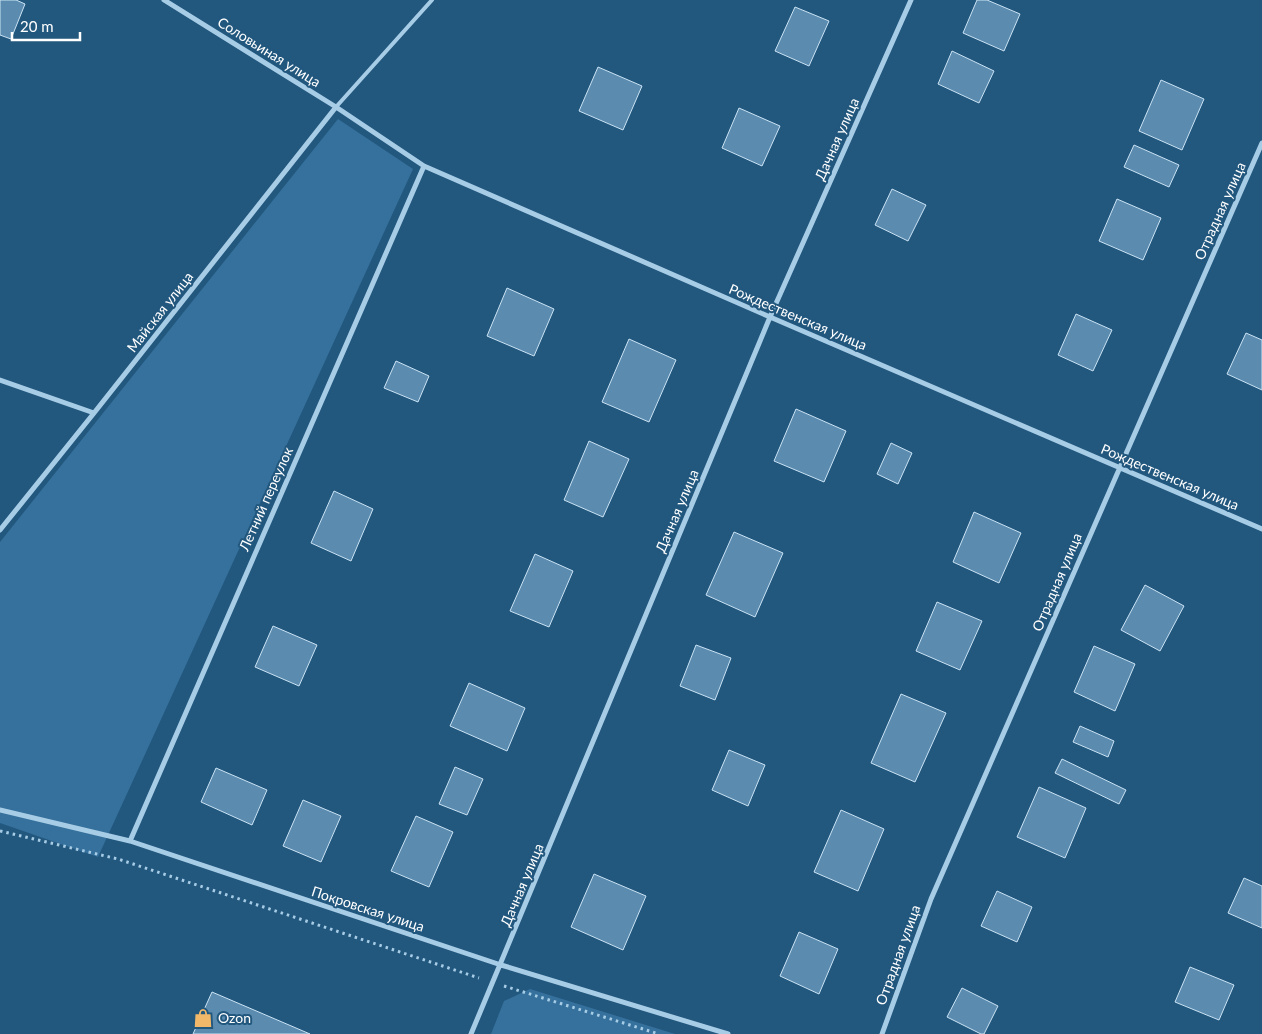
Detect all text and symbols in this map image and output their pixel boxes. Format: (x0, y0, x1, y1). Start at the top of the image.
scale bar (12, 10, 80, 42)
street label: Соловьиная улица (215, 13, 324, 90)
text: 20 m (20, 17, 54, 35)
street label: Дачная улица (811, 95, 862, 183)
street label: Отрадная улица (1190, 159, 1249, 262)
street label: Майская улица (123, 268, 196, 355)
street label: Рождественская улица (727, 280, 870, 353)
street label: Рождественская улица (1099, 440, 1242, 513)
street label: Летний переулок (235, 443, 296, 554)
street label: Дачная улица (651, 467, 702, 555)
street label: Отрадная улица (1028, 530, 1085, 634)
street label: Дачная улица (496, 841, 547, 929)
street label: Покровская улица (310, 882, 427, 935)
street label: Отрадная улица (872, 902, 924, 1007)
shop icon: Ozon (192, 1007, 214, 1029)
place label: Ozon (218, 1009, 251, 1026)

